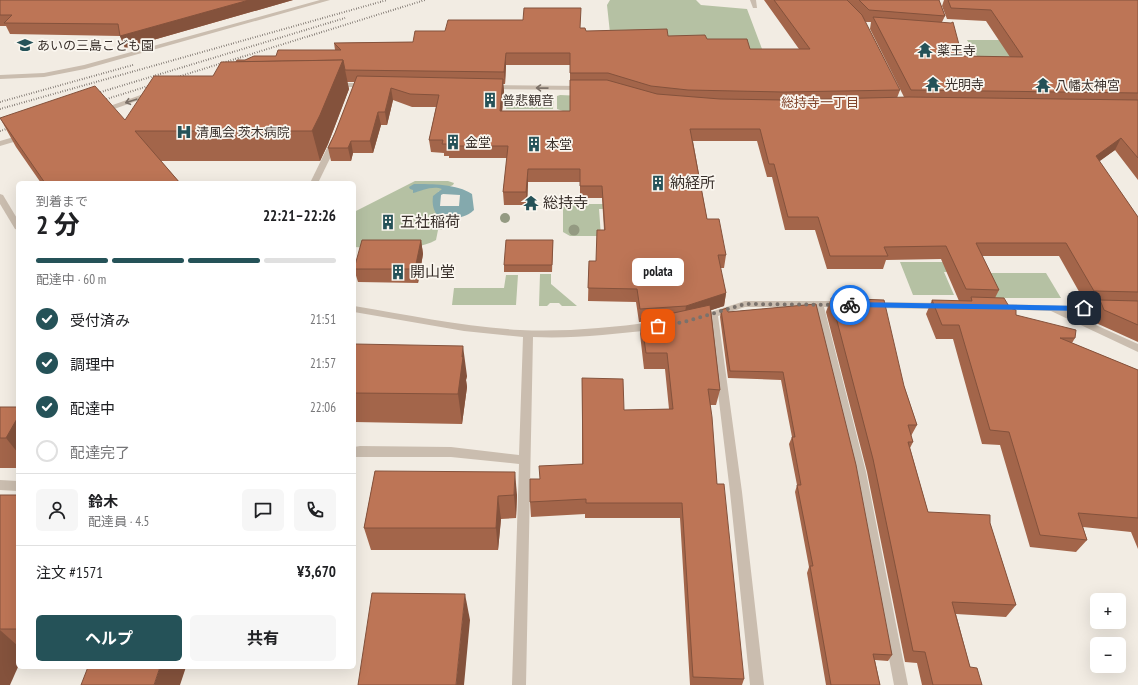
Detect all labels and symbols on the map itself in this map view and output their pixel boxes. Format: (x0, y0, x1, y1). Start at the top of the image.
school or university icon: あいの三島こども園 (16, 36, 34, 54)
place label: あいの三島こども園 (37, 37, 154, 54)
temple icon: 薬王寺 (916, 41, 934, 59)
place label: 薬王寺 (937, 42, 976, 59)
temple icon: 光明寺 (924, 75, 942, 93)
place label: 光明寺 (945, 76, 984, 93)
temple icon: 八幡太神宮 (1034, 76, 1052, 94)
place label: 八幡太神宮 (1055, 77, 1120, 94)
one-way arrow (536, 84, 549, 92)
building icon: 普悲観音 (481, 91, 499, 109)
place label: 普悲観音 (502, 92, 554, 109)
district label: 総持寺一丁目 (781, 94, 859, 111)
one-way arrow (126, 97, 138, 105)
hospital icon: 清風会 茨木病院 (175, 123, 193, 141)
place label: 清風会 茨木病院 (196, 124, 290, 141)
building icon: 金堂 (444, 133, 462, 151)
place label: 金堂 (465, 134, 491, 151)
building icon: 本堂 (525, 135, 543, 153)
place label: 本堂 (546, 136, 572, 153)
place label: 納経所 (670, 173, 715, 192)
building icon: 納経所 (649, 174, 667, 192)
place label: 総持寺 (543, 193, 588, 212)
temple icon: 総持寺 (522, 194, 540, 212)
place label: 五社稲荷 (400, 212, 460, 231)
building icon: 五社稲荷 (379, 213, 397, 231)
callout: polata (632, 258, 684, 286)
place label: 開山堂 (410, 262, 455, 281)
building icon: 開山堂 (389, 263, 407, 281)
courier (830, 285, 870, 325)
pin (1067, 291, 1101, 325)
pin (641, 309, 675, 343)

